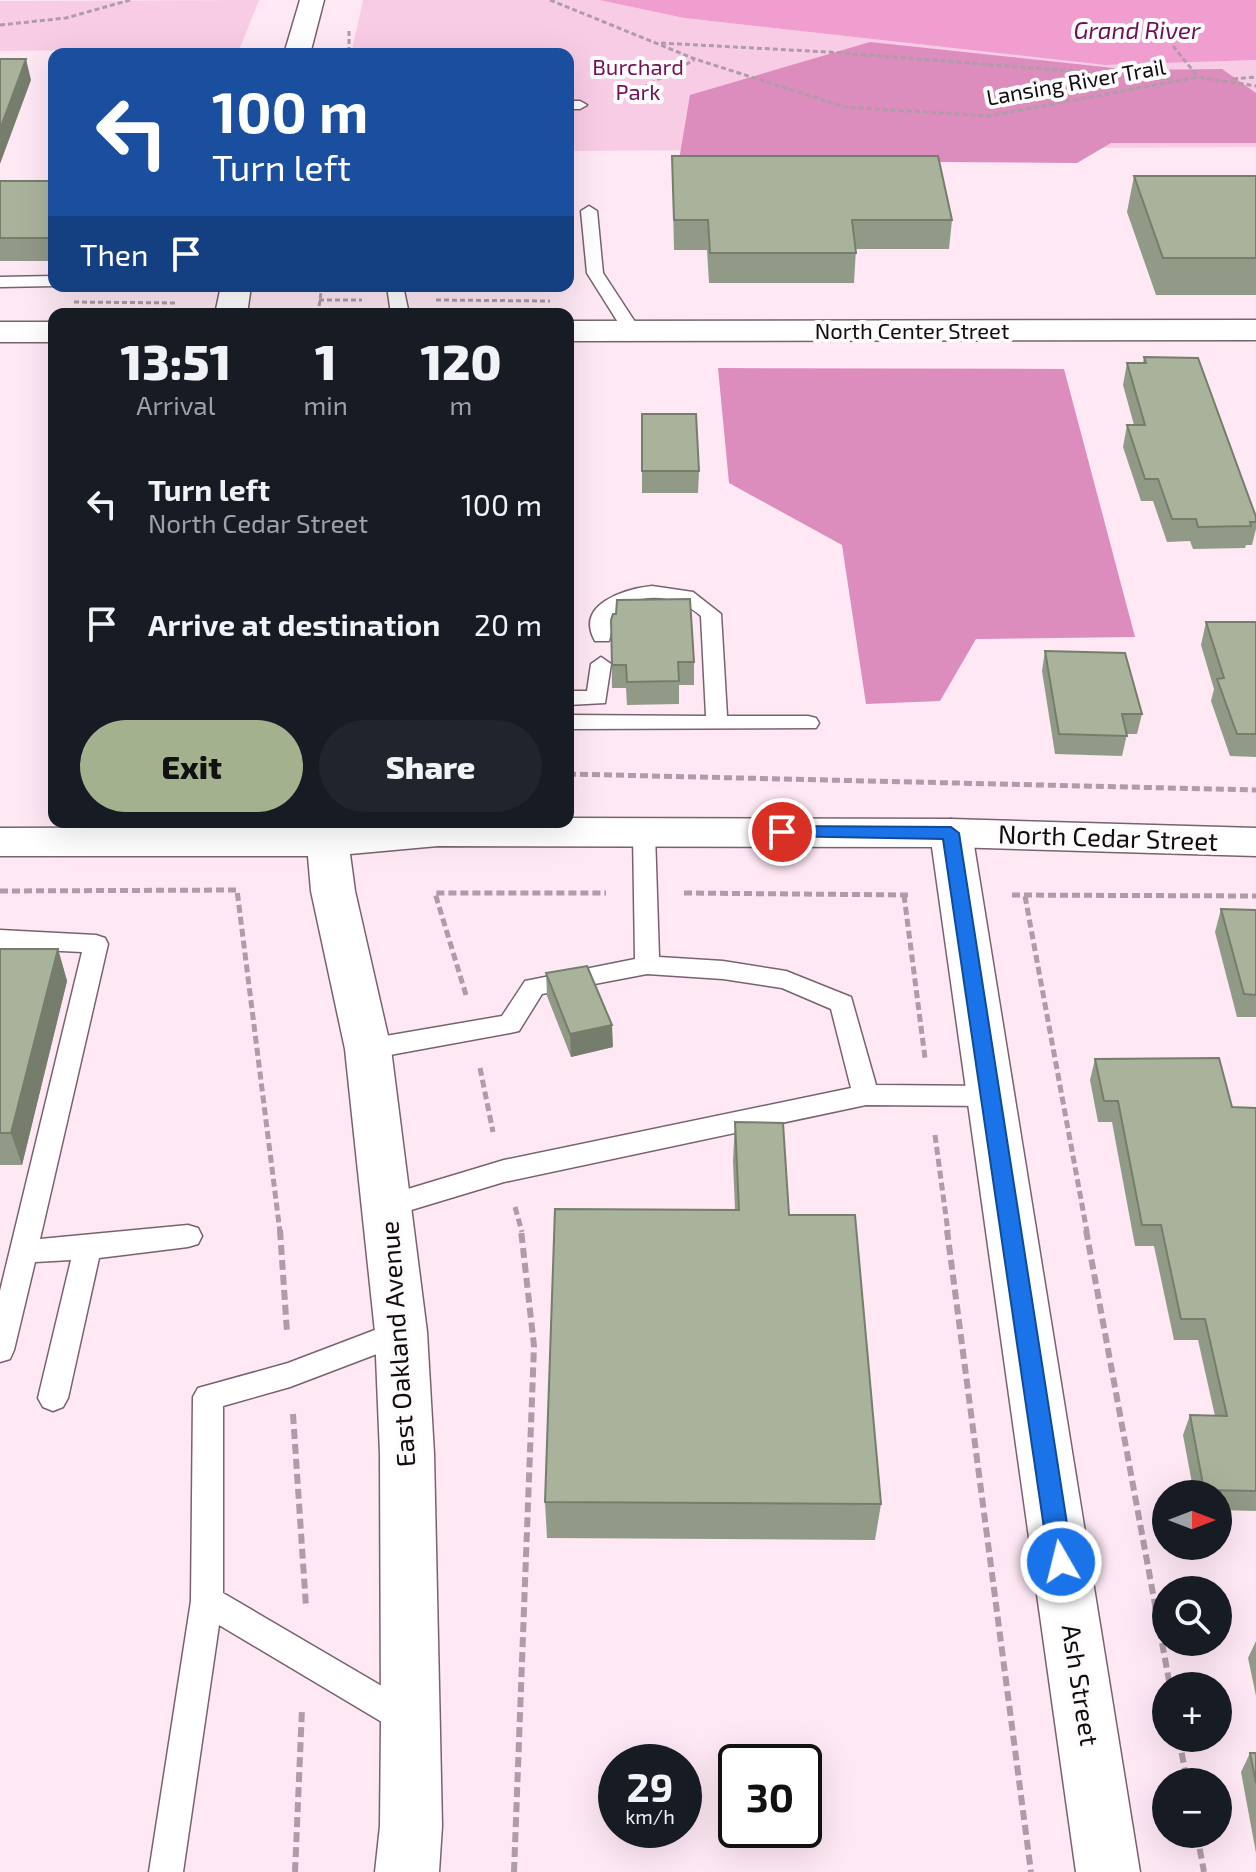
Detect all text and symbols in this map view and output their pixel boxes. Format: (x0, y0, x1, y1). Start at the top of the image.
water label: Grand River (1074, 15, 1201, 44)
street label: Lansing River Trail (984, 52, 1168, 110)
park label: Burchard Park (592, 53, 684, 104)
text: 100 m (212, 77, 368, 144)
icon: left (80, 80, 184, 184)
text: Turn left (212, 145, 351, 188)
icon: arrive (164, 232, 208, 276)
text: Then (80, 236, 148, 272)
street label: North Center Street (815, 317, 1009, 343)
text: 13:51 (121, 332, 231, 390)
text: 1 (315, 332, 337, 390)
text: 120 (420, 332, 501, 390)
text: Arrival (136, 389, 215, 420)
text: min (304, 389, 348, 420)
text: m (450, 389, 472, 420)
text: Turn left (148, 471, 270, 507)
icon: left (80, 482, 124, 526)
text: 100 m (461, 486, 542, 522)
text: North Cedar Street (148, 507, 368, 538)
icon: arrive (80, 602, 124, 646)
text: Arrive at destination (148, 606, 440, 642)
text: 20 m (474, 606, 542, 642)
button: Exit (80, 720, 303, 812)
button: Share (319, 720, 542, 812)
pin (748, 798, 816, 866)
icon: arrive (760, 810, 804, 854)
street label: North Cedar Street (997, 817, 1219, 856)
street label: East Oakland Avenue (372, 1220, 421, 1468)
north arrow (1152, 1480, 1232, 1560)
map controls (1152, 1480, 1232, 1848)
position arrow (1019, 1520, 1103, 1604)
button: search (1152, 1576, 1232, 1656)
street label: Ash Street (1057, 1622, 1106, 1748)
button: + (1152, 1672, 1232, 1752)
speed limit sign: 30 (718, 1744, 822, 1848)
text: 29 (627, 1762, 673, 1810)
button: − (1152, 1768, 1232, 1848)
text: km/h (625, 1804, 675, 1828)

